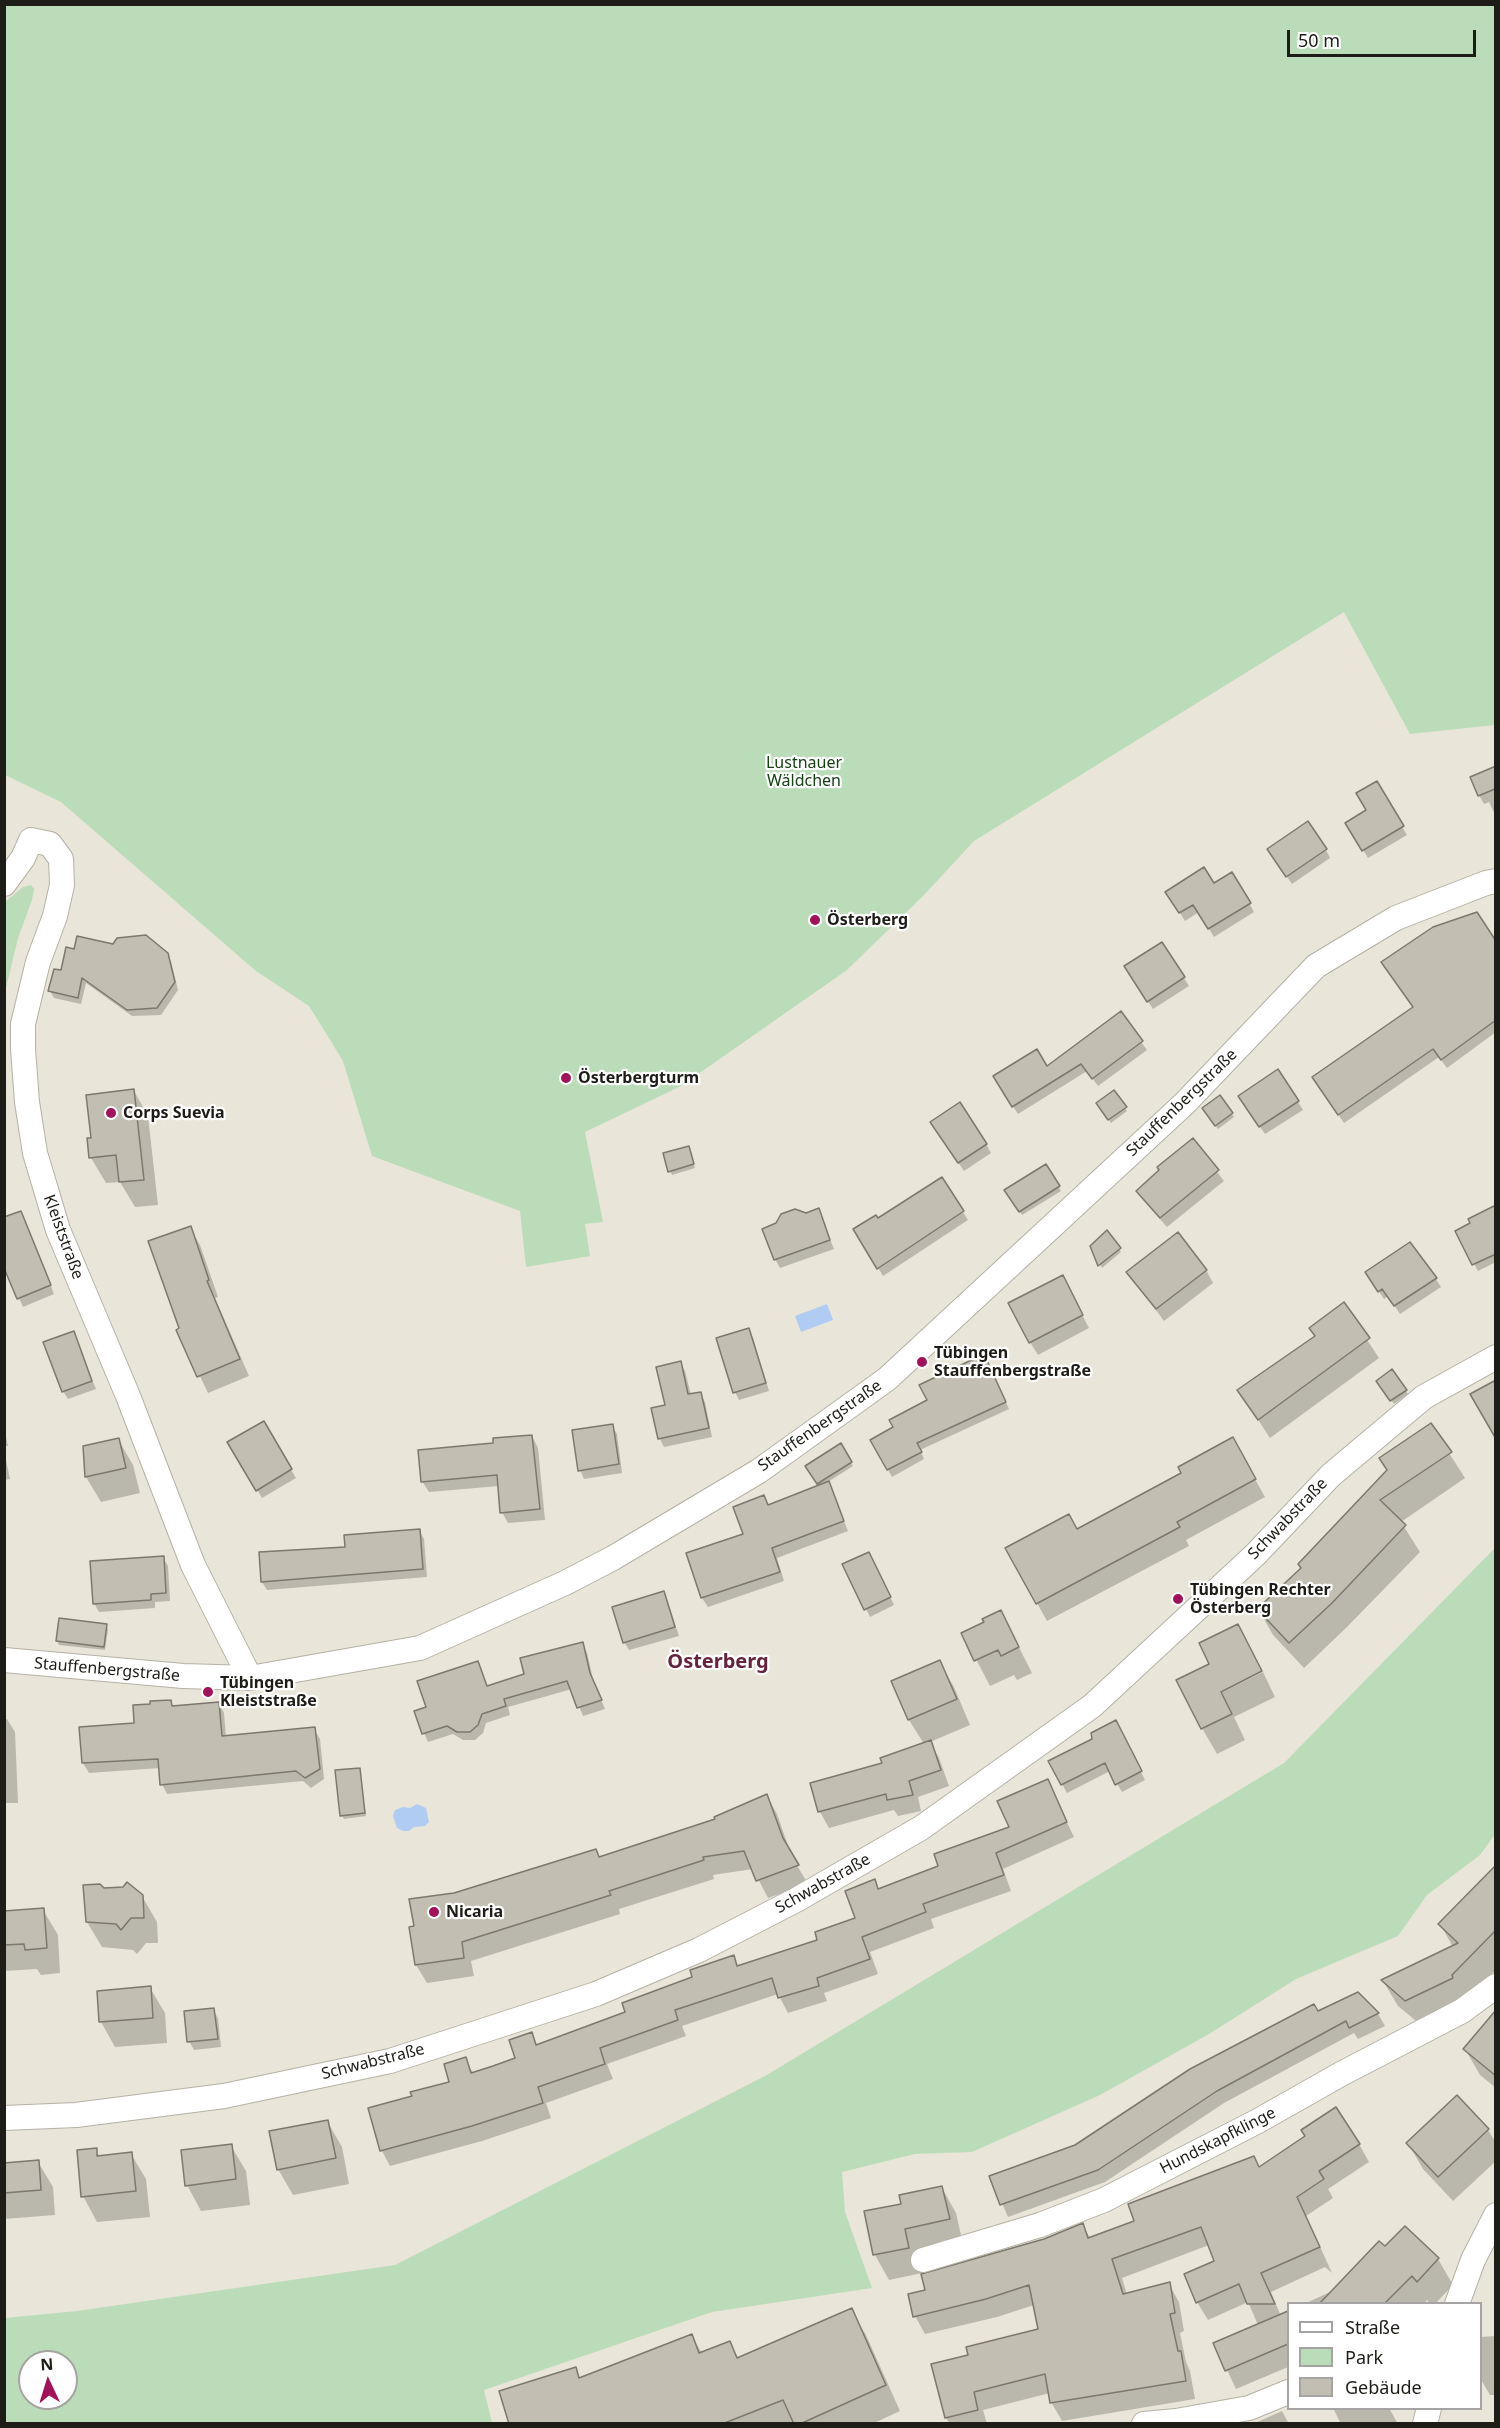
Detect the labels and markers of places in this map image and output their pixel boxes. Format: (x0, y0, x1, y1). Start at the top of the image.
place label: Österberg (827, 910, 908, 930)
marker: Österberg (808, 913, 822, 927)
place label: Österbergturm (578, 1068, 699, 1088)
marker: Österbergturm (559, 1071, 573, 1085)
place label: Corps Suevia (123, 1103, 225, 1123)
marker: Corps Suevia (104, 1106, 118, 1120)
place label: Tübingen Stauffenbergstraße (934, 1343, 1091, 1381)
marker: Tübingen Stauffenbergstraße (915, 1355, 929, 1369)
place label: Tübingen Rechter Österberg (1190, 1580, 1331, 1618)
marker: Tübingen Rechter Österberg (1171, 1592, 1185, 1606)
place label: Tübingen Kleiststraße (220, 1673, 317, 1711)
marker: Tübingen Kleiststraße (201, 1685, 215, 1699)
place label: Nicaria (446, 1902, 503, 1922)
marker: Nicaria (427, 1905, 441, 1919)

